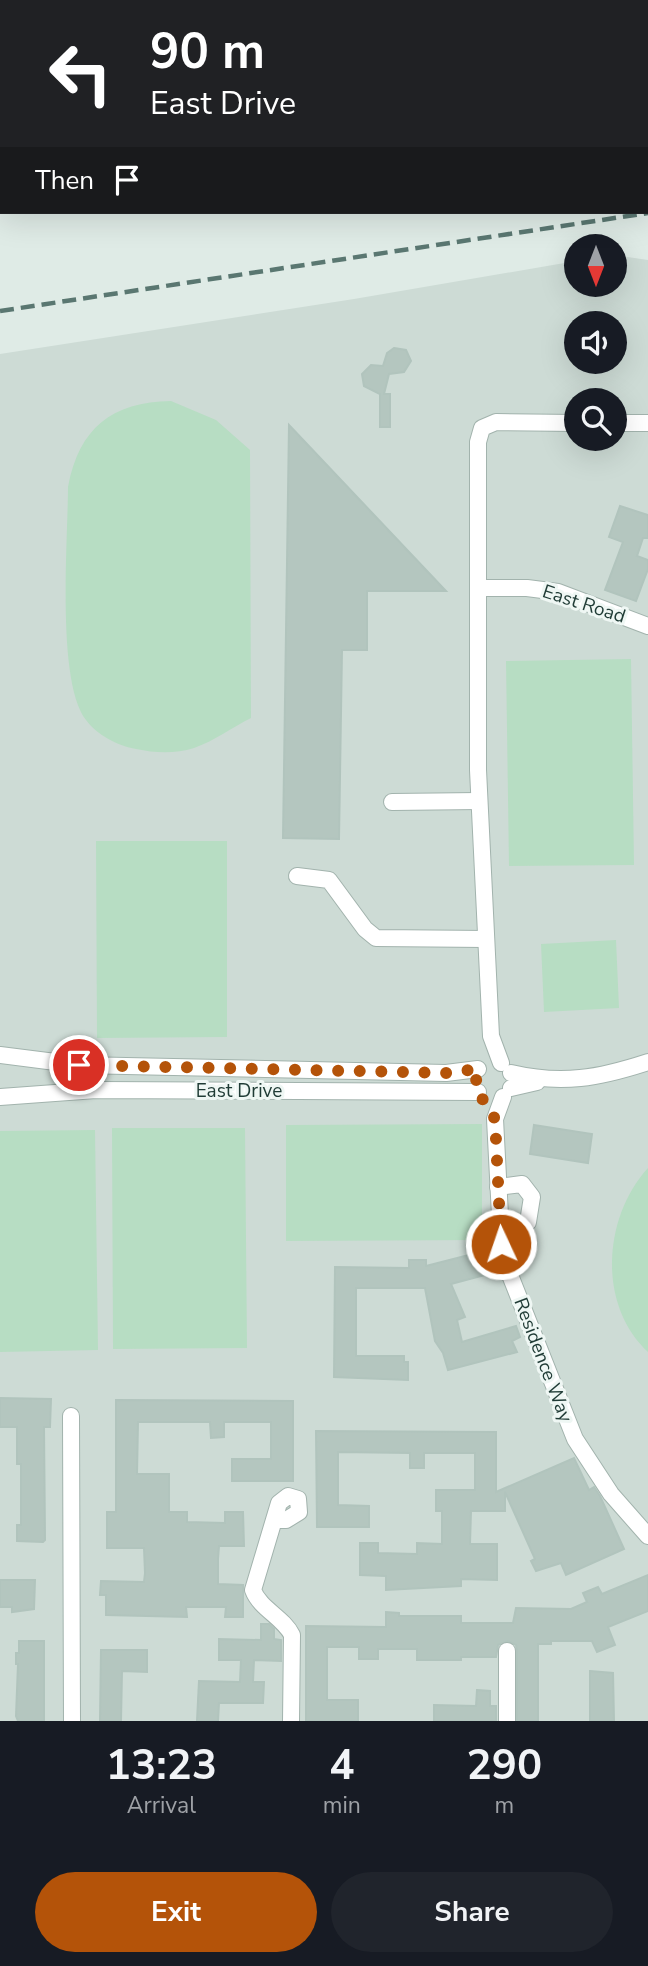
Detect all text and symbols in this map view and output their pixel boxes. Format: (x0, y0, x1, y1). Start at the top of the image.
text: 90 m (150, 18, 265, 85)
icon: left (35, 28, 126, 119)
text: East Drive (150, 82, 296, 125)
icon: arrive (108, 161, 146, 199)
text: Then (35, 163, 94, 198)
north arrow (564, 234, 626, 298)
map controls (564, 234, 627, 451)
button: sound (564, 311, 627, 374)
button: search (564, 388, 627, 451)
street label: East Road (539, 578, 629, 630)
pin (49, 1035, 109, 1095)
icon: arrive (60, 1046, 98, 1084)
street label: East Drive (196, 1078, 282, 1104)
position arrow (464, 1207, 538, 1281)
street label: Residence Way (507, 1294, 579, 1426)
text: 13:23 (106, 1737, 217, 1794)
text: 4 (329, 1737, 354, 1794)
text: 290 (467, 1737, 542, 1794)
text: Arrival (127, 1790, 196, 1821)
text: min (323, 1790, 361, 1821)
text: m (495, 1790, 514, 1821)
button: Exit (35, 1872, 317, 1952)
button: Share (331, 1872, 613, 1952)

